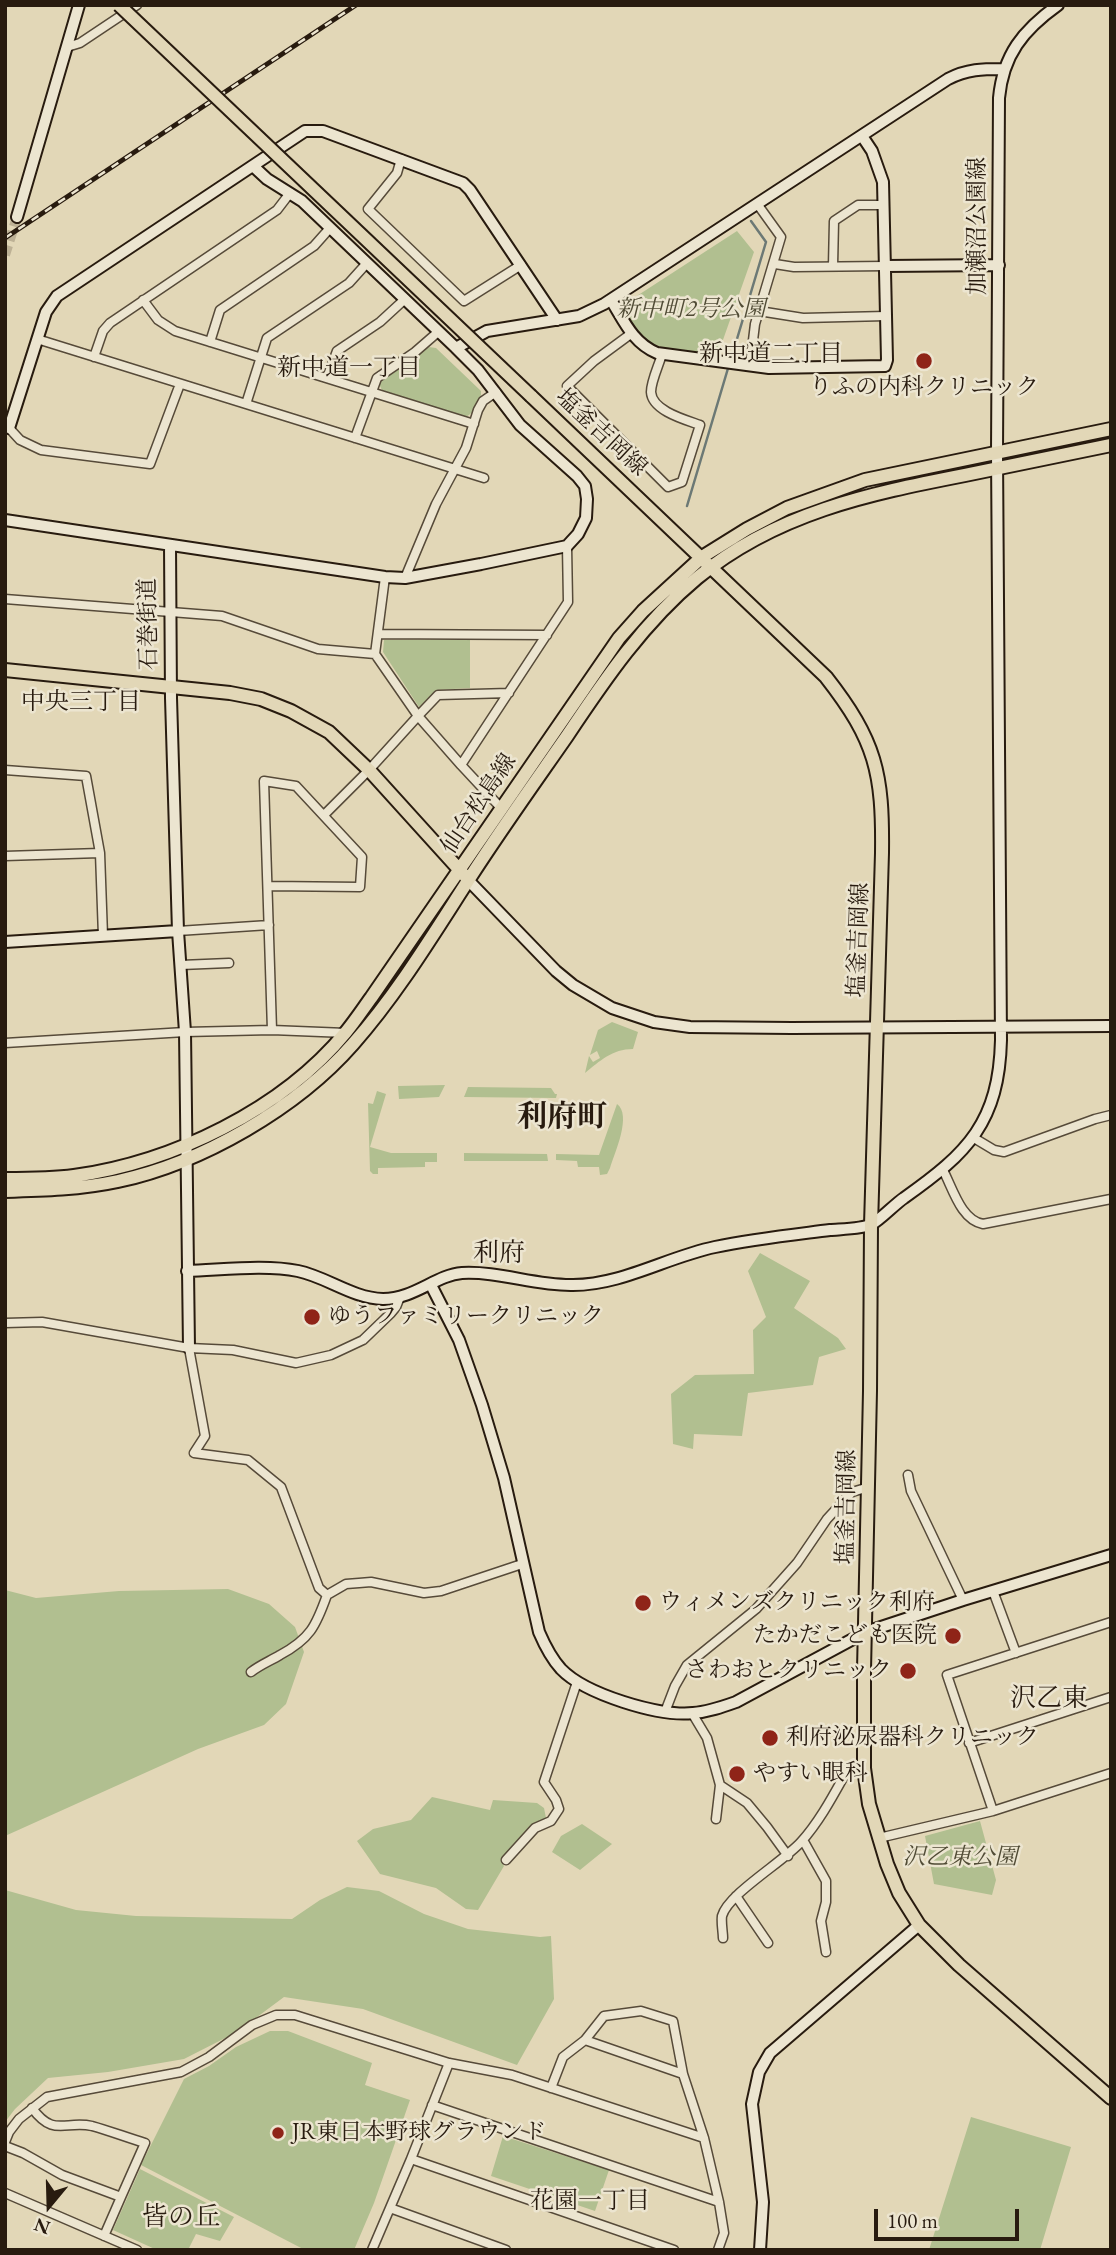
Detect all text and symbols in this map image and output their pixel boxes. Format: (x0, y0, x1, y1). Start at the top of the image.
street label: 加瀬沼公園線 (964, 157, 992, 295)
park label: 新中町2号公園 (616, 296, 766, 324)
district label: 新中道二丁目 (699, 340, 843, 368)
marker: りふの内科クリニック (914, 351, 934, 371)
district label: 新中道一丁目 (277, 354, 421, 382)
place label: りふの内科クリニック (809, 374, 1039, 402)
street label: 塩釜吉岡線 (550, 384, 652, 482)
street label: 石巻街道 (134, 578, 164, 670)
district label: 中央三丁目 (21, 688, 141, 716)
street label: 仙台松島線 (435, 749, 523, 859)
street label: 塩釜吉岡線 (843, 882, 875, 998)
district label: 利府町 (517, 1100, 607, 1136)
district label: 利府 (473, 1238, 525, 1270)
place label: ゆうファミリークリニック (328, 1303, 604, 1331)
marker: ゆうファミリークリニック (302, 1307, 322, 1327)
street label: 塩釜吉岡線 (832, 1449, 862, 1565)
place label: ウィメンズクリニック利府 (659, 1589, 935, 1617)
marker: ウィメンズクリニック利府 (633, 1593, 653, 1613)
place label: たかだこども医院 (753, 1622, 937, 1650)
marker: たかだこども医院 (943, 1626, 963, 1646)
place label: さわおとクリニック (685, 1657, 892, 1685)
marker: さわおとクリニック (898, 1661, 918, 1681)
district label: 沢乙東 (1010, 1683, 1088, 1715)
place label: 利府泌尿器科クリニック (786, 1724, 1039, 1752)
marker: 利府泌尿器科クリニック (760, 1728, 780, 1748)
place label: やすい眼科 (753, 1760, 868, 1788)
marker: やすい眼科 (727, 1764, 747, 1784)
park label: 沢乙東公園 (903, 1844, 1017, 1872)
place label: JR東日本野球グラウンド (292, 2119, 546, 2147)
marker: JR東日本野球グラウンド (270, 2125, 286, 2141)
north arrow (14, 2171, 84, 2241)
district label: 花園一丁目 (530, 2187, 650, 2215)
scale bar (878, 2196, 1023, 2240)
district label: 皆の丘 (142, 2202, 220, 2234)
text: 100 m (887, 2207, 938, 2234)
text: N (31, 2212, 53, 2241)

